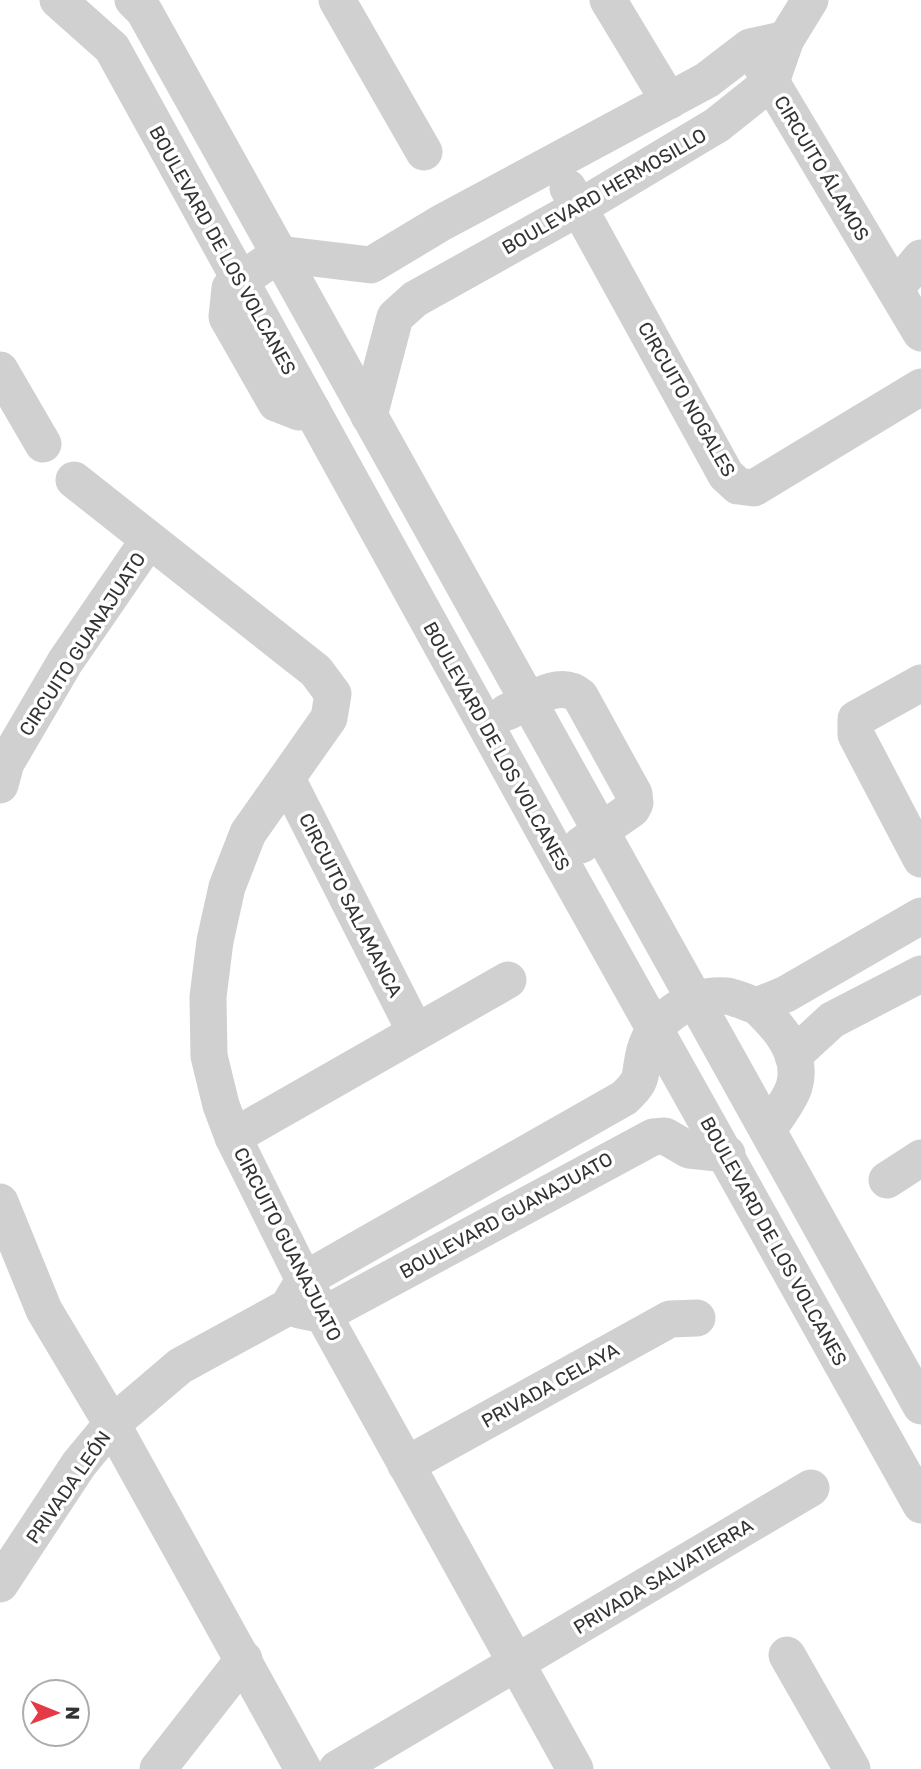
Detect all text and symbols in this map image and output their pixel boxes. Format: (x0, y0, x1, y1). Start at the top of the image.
street label: CIRCUITO ÁLAMOS (769, 92, 874, 245)
street label: BOULEVARD DE LOS VOLCANES (144, 122, 301, 379)
street label: BOULEVARD HERMOSILLO (498, 123, 710, 259)
street label: CIRCUITO NOGALES (633, 318, 740, 481)
street label: CIRCUITO GUANAJUATO (14, 548, 150, 740)
street label: BOULEVARD DE LOS VOLCANES (418, 618, 575, 875)
street label: CIRCUITO SALAMANCA (294, 809, 407, 1001)
street label: BOULEVARD DE LOS VOLCANES (695, 1113, 852, 1370)
street label: CIRCUITO GUANAJUATO (229, 1144, 346, 1345)
street label: BOULEVARD GUANAJUATO (396, 1147, 617, 1284)
street label: PRIVADA CELAYA (477, 1338, 623, 1433)
street label: PRIVADA LEÓN (21, 1427, 116, 1548)
street label: PRIVADA SALVATIERRA (569, 1514, 757, 1639)
north arrow (21, 1678, 91, 1748)
text: N (61, 1706, 84, 1720)

